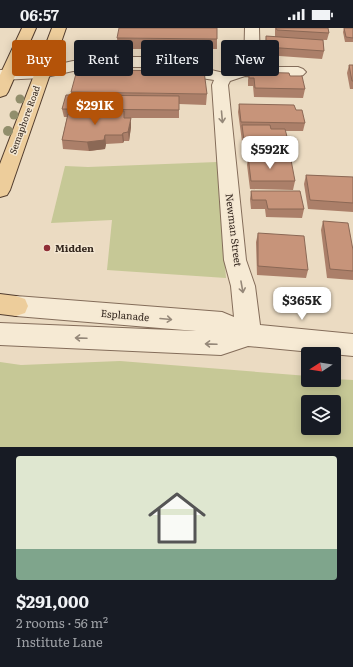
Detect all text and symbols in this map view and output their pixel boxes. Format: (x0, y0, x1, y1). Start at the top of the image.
text: 06:57 (20, 3, 59, 26)
chip: Buy (12, 40, 66, 76)
chip: Rent (74, 40, 133, 76)
chip: Filters (141, 40, 213, 76)
chip: New (221, 40, 279, 76)
street label: Semaphore Road (5, 83, 43, 156)
pin: $291K (67, 92, 123, 126)
text: $291K (76, 95, 114, 114)
one-way arrow (219, 110, 226, 123)
pin: $592K (242, 136, 298, 170)
text: $592K (250, 139, 290, 158)
street label: Newman Street (223, 192, 246, 267)
place label: Midden (55, 240, 94, 255)
marker: Midden (42, 243, 52, 253)
one-way arrow (239, 280, 247, 293)
pin: $365K (274, 287, 330, 321)
text: $365K (282, 290, 322, 309)
street label: Esplanade (100, 305, 150, 324)
one-way arrow (159, 315, 172, 322)
one-way arrow (75, 334, 88, 342)
one-way arrow (205, 340, 218, 347)
north arrow (301, 347, 341, 387)
map controls (301, 347, 341, 435)
button: layers (301, 395, 341, 435)
icon: home (141, 482, 213, 554)
text: $291,000 (16, 588, 89, 613)
text: 2 rooms · 56 m² (16, 613, 108, 632)
text: Institute Lane (16, 632, 103, 651)

